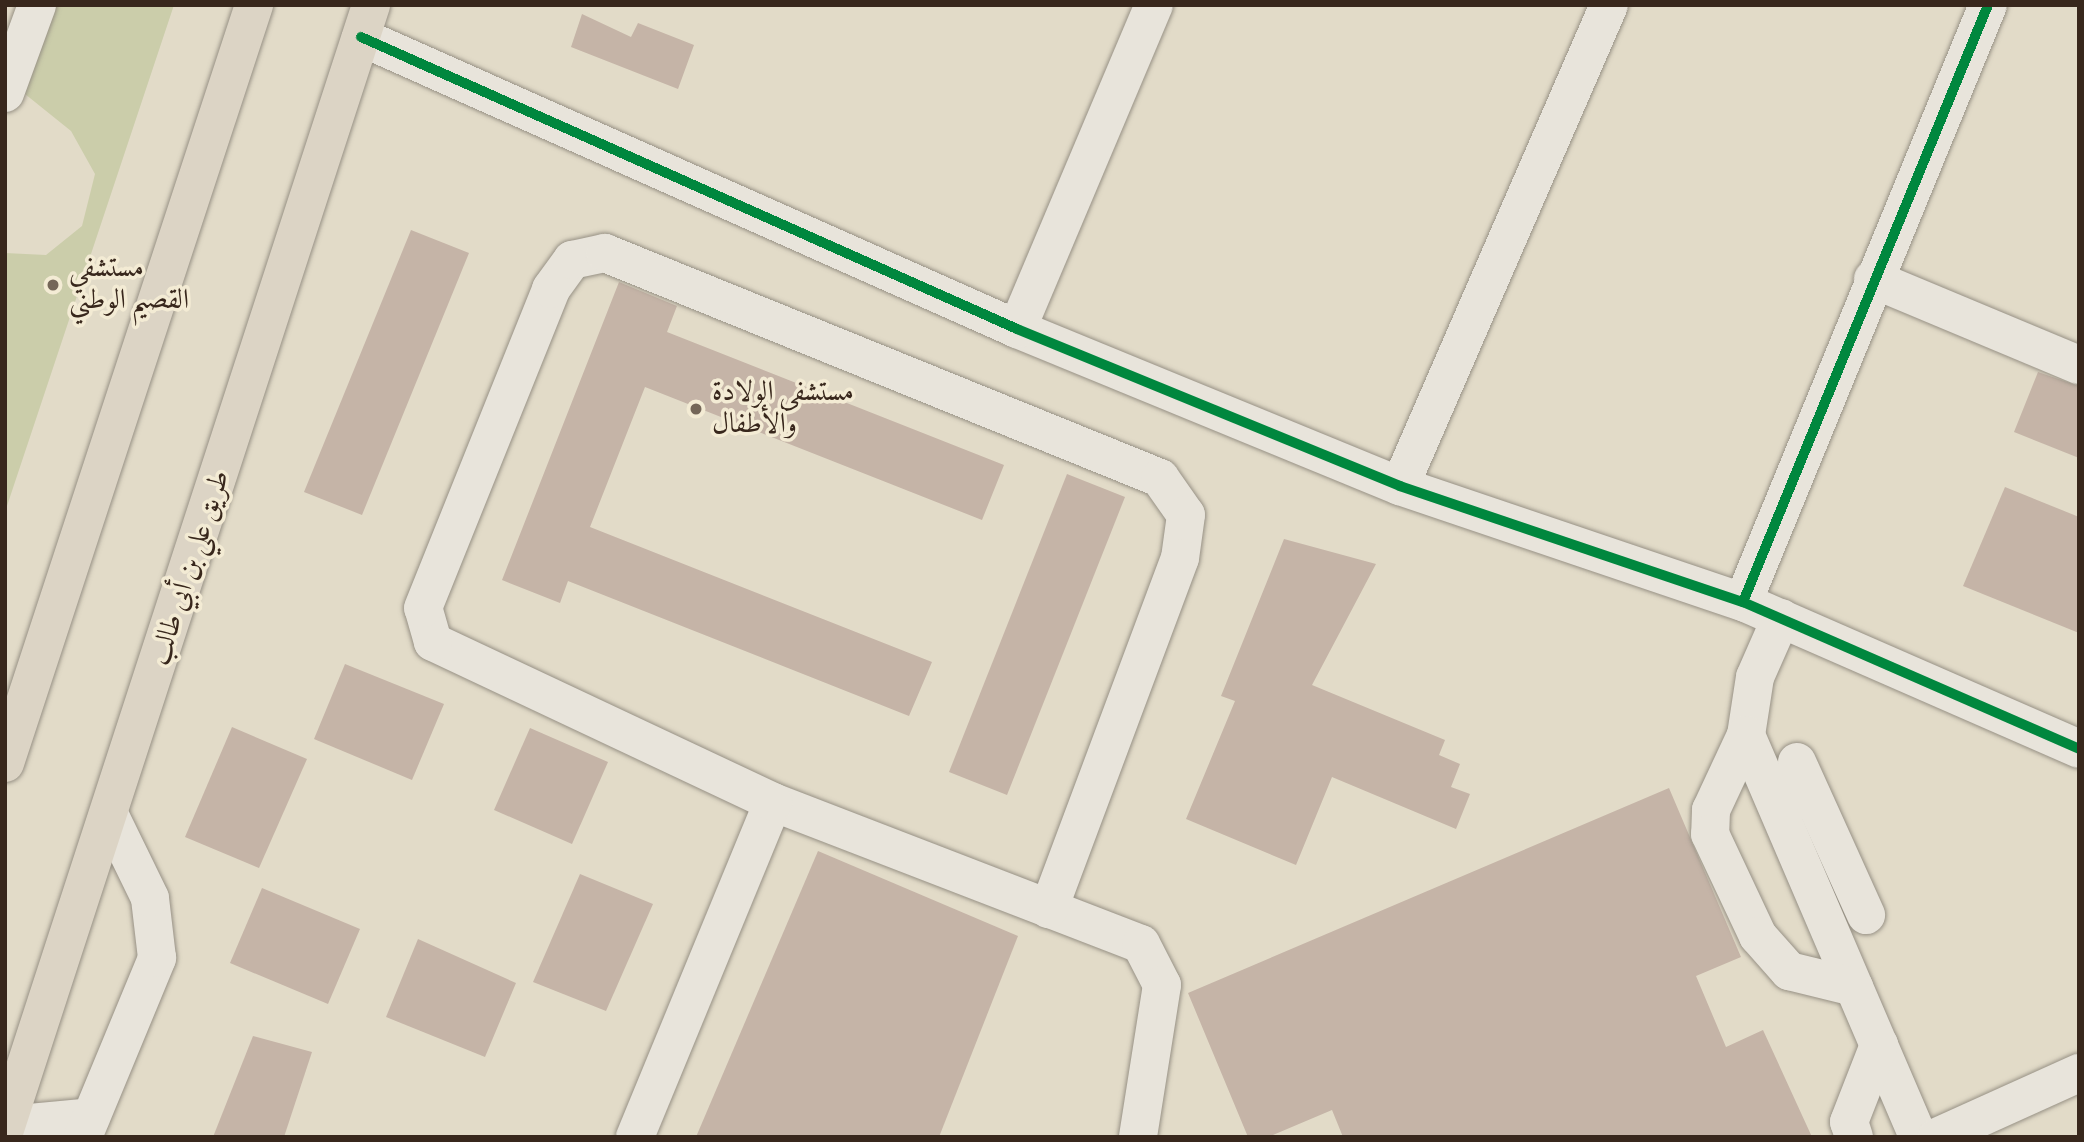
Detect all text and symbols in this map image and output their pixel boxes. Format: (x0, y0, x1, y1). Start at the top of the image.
place label: مستشفي القصيم الوطني (69, 252, 189, 318)
marker: مستشفي القصيم الوطني (43, 275, 63, 295)
place label: مستشفى الولادة والأطفال (712, 376, 854, 442)
marker: مستشفى الولادة والأطفال (686, 399, 706, 419)
street label: طريق علي بن أبي طالب (144, 466, 238, 670)

